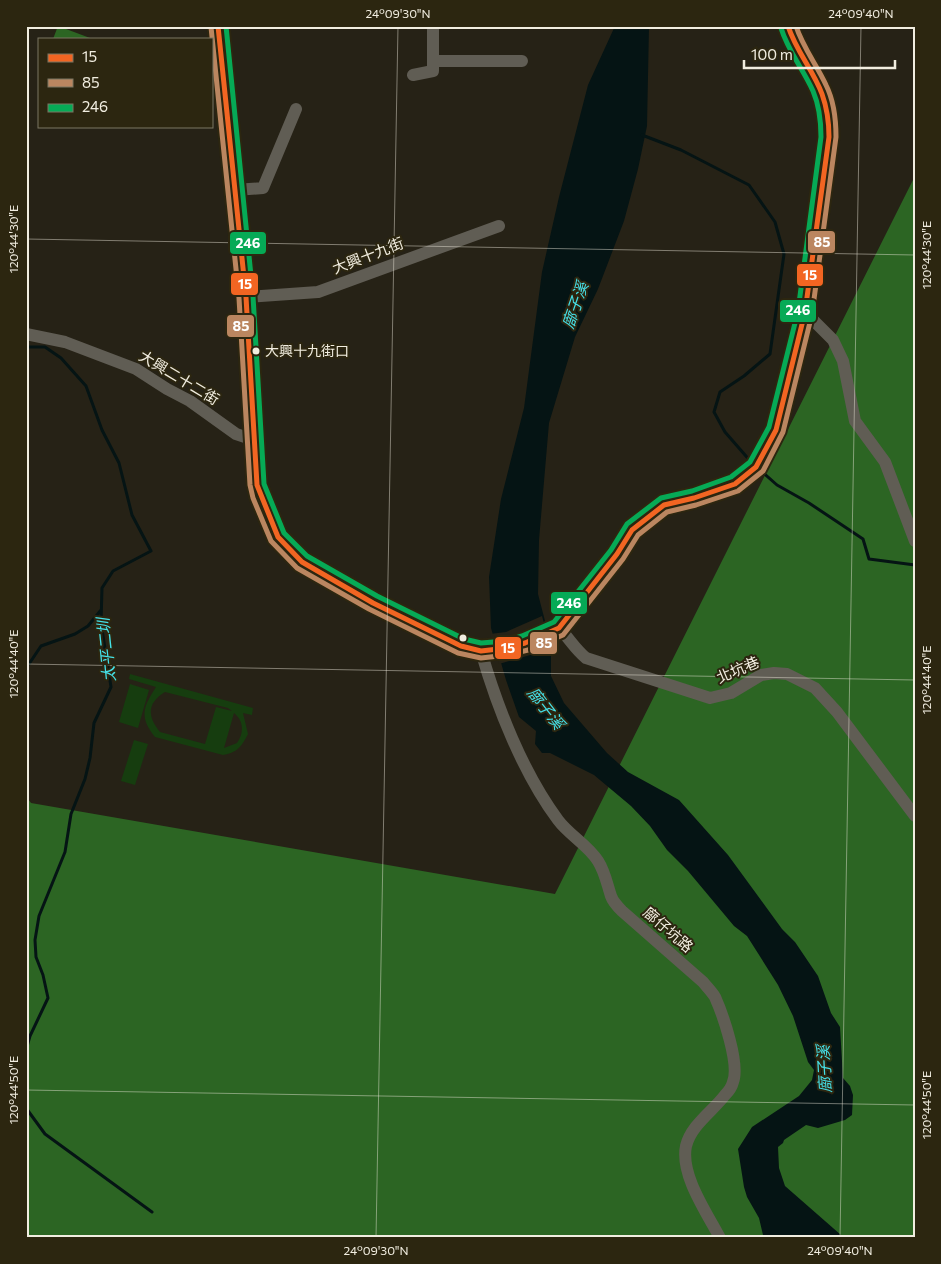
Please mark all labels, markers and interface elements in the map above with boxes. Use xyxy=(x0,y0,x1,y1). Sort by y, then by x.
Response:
text: 24°09'30"N xyxy=(366,6,431,20)
text: 24°09'40"N xyxy=(828,6,894,20)
legend xyxy=(38,38,212,128)
scale bar xyxy=(744,38,895,70)
text: 100 m xyxy=(751,45,793,63)
text: 15 xyxy=(82,47,97,65)
text: 85 xyxy=(82,73,100,91)
text: 246 xyxy=(82,97,108,115)
text: 120°44'30"E xyxy=(6,205,20,273)
text: 120°44'30"E xyxy=(919,221,933,289)
line badge: 85 xyxy=(807,230,836,254)
line badge: 246 xyxy=(229,231,267,255)
street label: 大興十九街 xyxy=(329,233,406,277)
text: 85 xyxy=(814,233,830,250)
text: 246 xyxy=(236,234,261,251)
line badge: 15 xyxy=(796,263,824,287)
text: 15 xyxy=(803,266,817,283)
line badge: 15 xyxy=(230,272,259,296)
text: 15 xyxy=(238,275,252,292)
water label: 廍子溪 xyxy=(558,277,592,331)
line badge: 246 xyxy=(779,299,817,323)
text: 246 xyxy=(786,301,811,318)
line badge: 85 xyxy=(226,314,255,338)
text: 85 xyxy=(233,317,249,334)
place label: 大興十九街口 xyxy=(265,342,349,359)
street label: 大興二十二街 xyxy=(136,346,223,408)
marker: 大興十九街口 xyxy=(251,346,261,356)
line badge: 246 xyxy=(550,591,588,615)
text: 246 xyxy=(557,594,582,611)
water label: 太平二圳 xyxy=(93,615,118,683)
text: 120°44'40"E xyxy=(6,630,20,698)
line badge: 85 xyxy=(529,631,558,655)
unlabelled marker xyxy=(458,633,468,643)
text: 85 xyxy=(536,634,552,651)
line badge: 15 xyxy=(494,636,522,660)
text: 15 xyxy=(501,639,515,656)
text: 120°44'40"E xyxy=(919,646,933,714)
street label: 北坑巷 xyxy=(713,652,762,686)
water label: 廍子溪 xyxy=(524,683,570,734)
street label: 廍仔坑路 xyxy=(640,903,697,956)
water label: 廍子溪 xyxy=(813,1043,834,1093)
text: 120°44'50"E xyxy=(6,1056,20,1124)
text: 120°44'50"E xyxy=(919,1071,933,1139)
text: 24°09'30"N xyxy=(344,1243,409,1257)
text: 24°09'40"N xyxy=(807,1243,873,1257)

